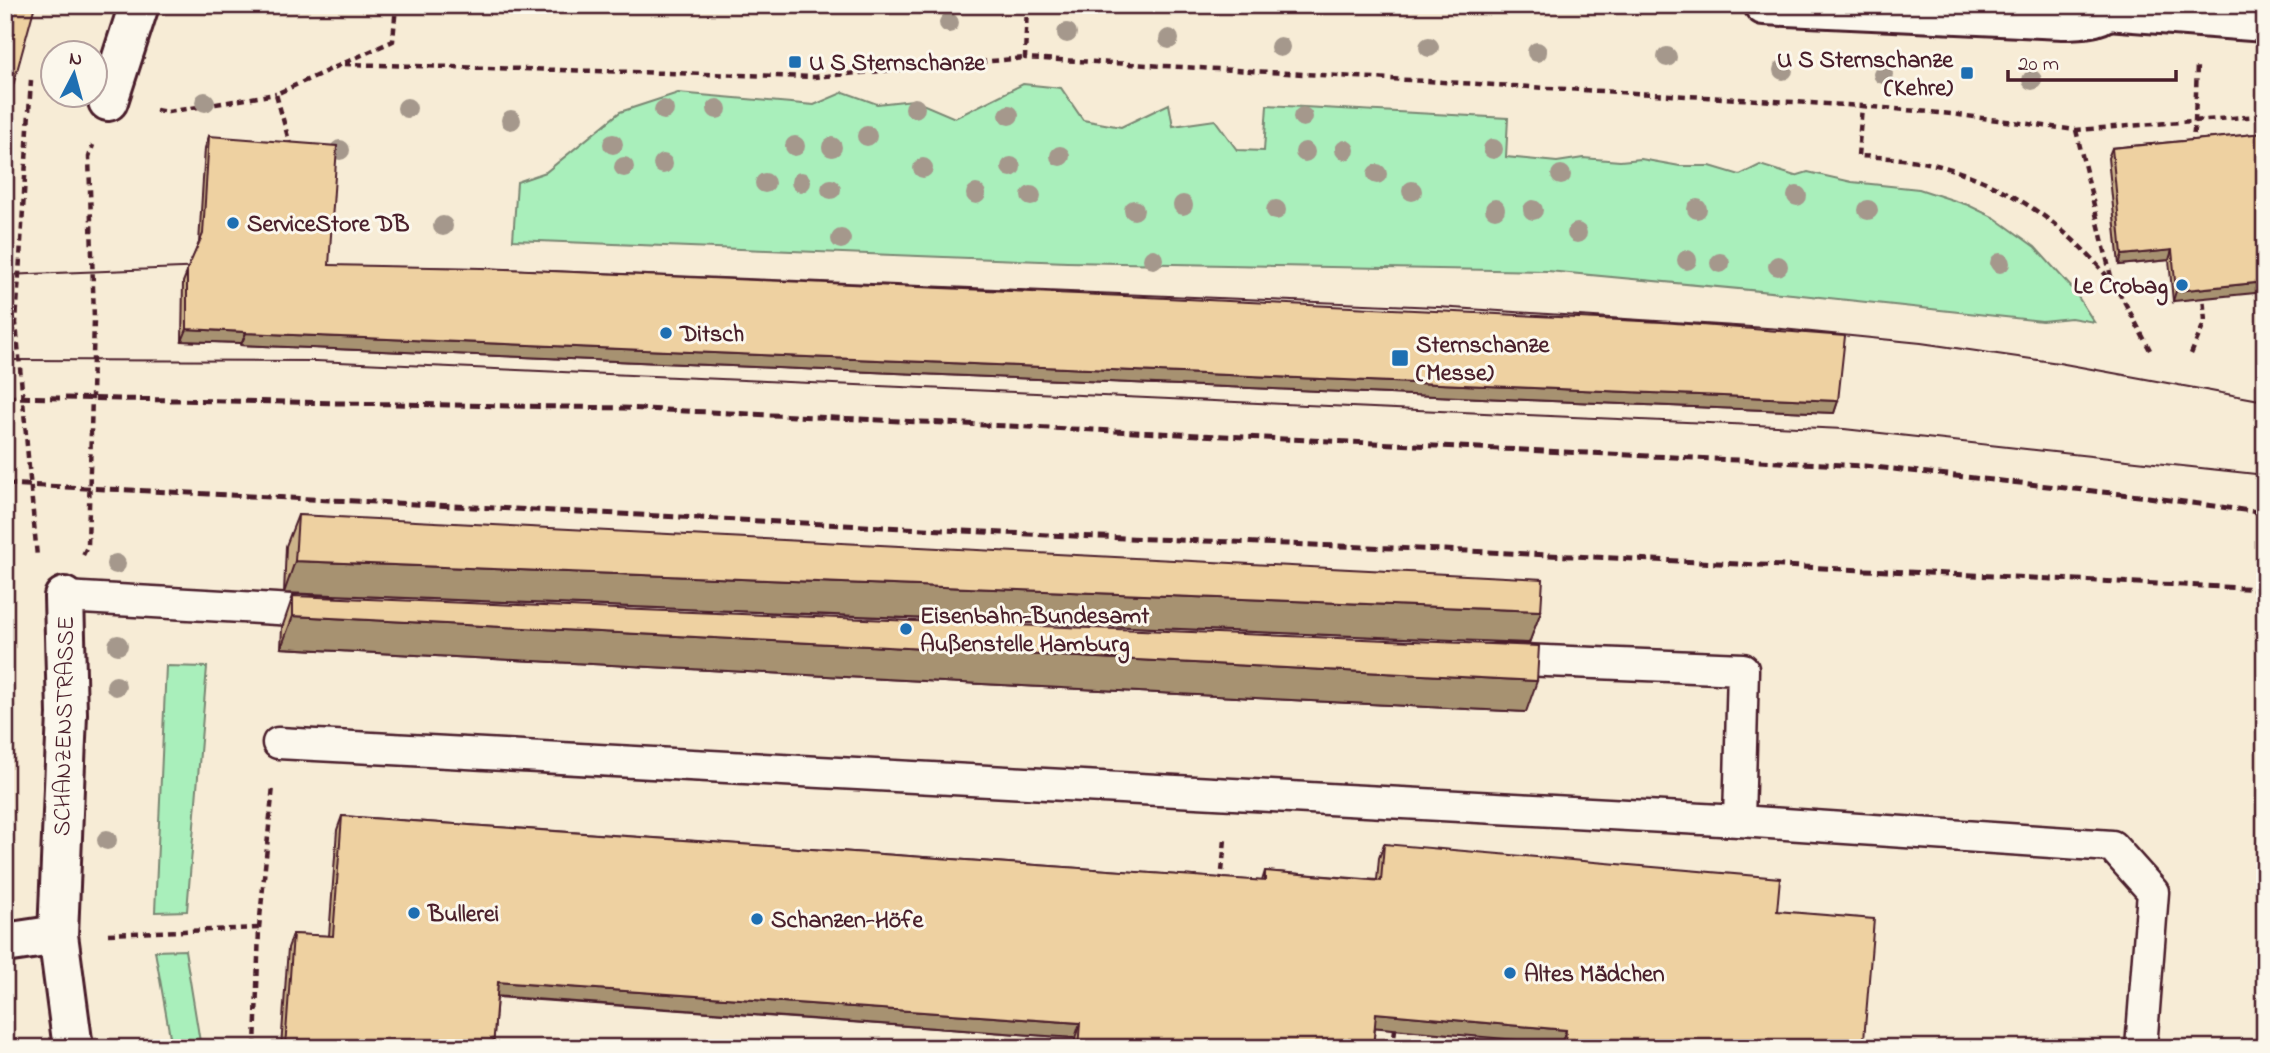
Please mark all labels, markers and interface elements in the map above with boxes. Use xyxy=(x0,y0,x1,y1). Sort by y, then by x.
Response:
north arrow xyxy=(38,38,108,108)
scale bar xyxy=(2008,38,2176,82)
place label: U S Sternschanze (Kehre) xyxy=(1777,44,1954,107)
text: N xyxy=(68,45,83,74)
place label: U S Sternschanze xyxy=(809,47,986,82)
text: 20 m xyxy=(2018,50,2059,80)
marker: U S Sternschanze xyxy=(787,54,803,70)
marker: U S Sternschanze (Kehre) xyxy=(1959,65,1975,81)
place label: ServiceStore DB xyxy=(247,208,410,243)
marker: ServiceStore DB xyxy=(225,215,241,231)
place label: Le Crobag xyxy=(2074,270,2168,306)
marker: Le Crobag xyxy=(2174,277,2190,293)
place label: Ditsch xyxy=(679,318,744,353)
marker: Ditsch xyxy=(658,325,674,341)
place label: Sternschanze (Messe) xyxy=(1416,329,1551,392)
marker: Sternschanze (Messe) xyxy=(1390,348,1410,368)
place label: Eisenbahn-Bundesamt Außenstelle Hamburg xyxy=(920,600,1150,664)
street label: SCHANZENSTRASSE xyxy=(46,616,85,837)
marker: Eisenbahn-Bundesamt Außenstelle Hamburg xyxy=(898,621,914,637)
place label: Bullerei xyxy=(427,898,499,933)
place label: Schanzen-Höfe xyxy=(771,904,924,939)
marker: Bullerei xyxy=(406,905,422,921)
marker: Schanzen-Höfe xyxy=(749,911,765,927)
place label: Altes Mädchen xyxy=(1524,958,1665,993)
marker: Altes Mädchen xyxy=(1502,965,1518,981)

